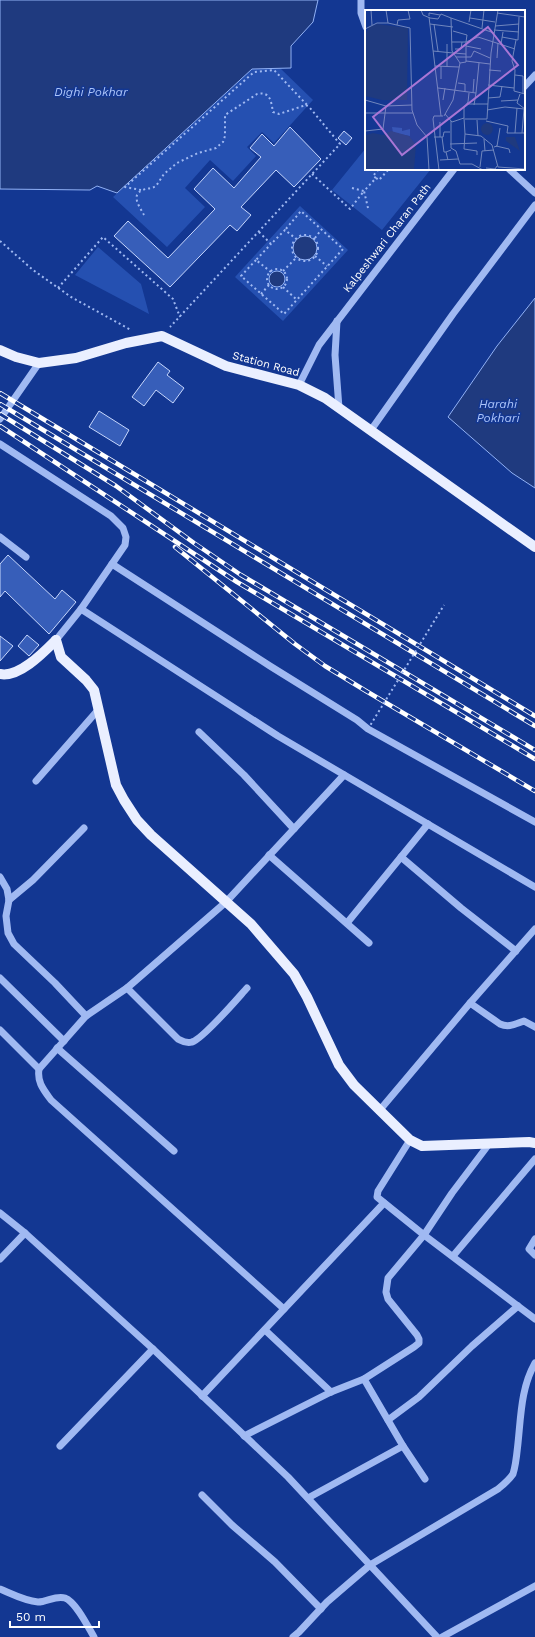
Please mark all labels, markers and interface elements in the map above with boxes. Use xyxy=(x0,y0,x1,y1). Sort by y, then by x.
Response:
inset map xyxy=(365,10,525,170)
water label: Dighi Pokhar xyxy=(54,85,129,99)
street label: Kalpeshwari Charan Path xyxy=(340,181,434,295)
street label: Station Road xyxy=(231,349,301,379)
water label: Harahi Pokhari xyxy=(476,397,520,425)
scale bar xyxy=(10,1603,99,1629)
text: 50 m xyxy=(16,1610,46,1624)

